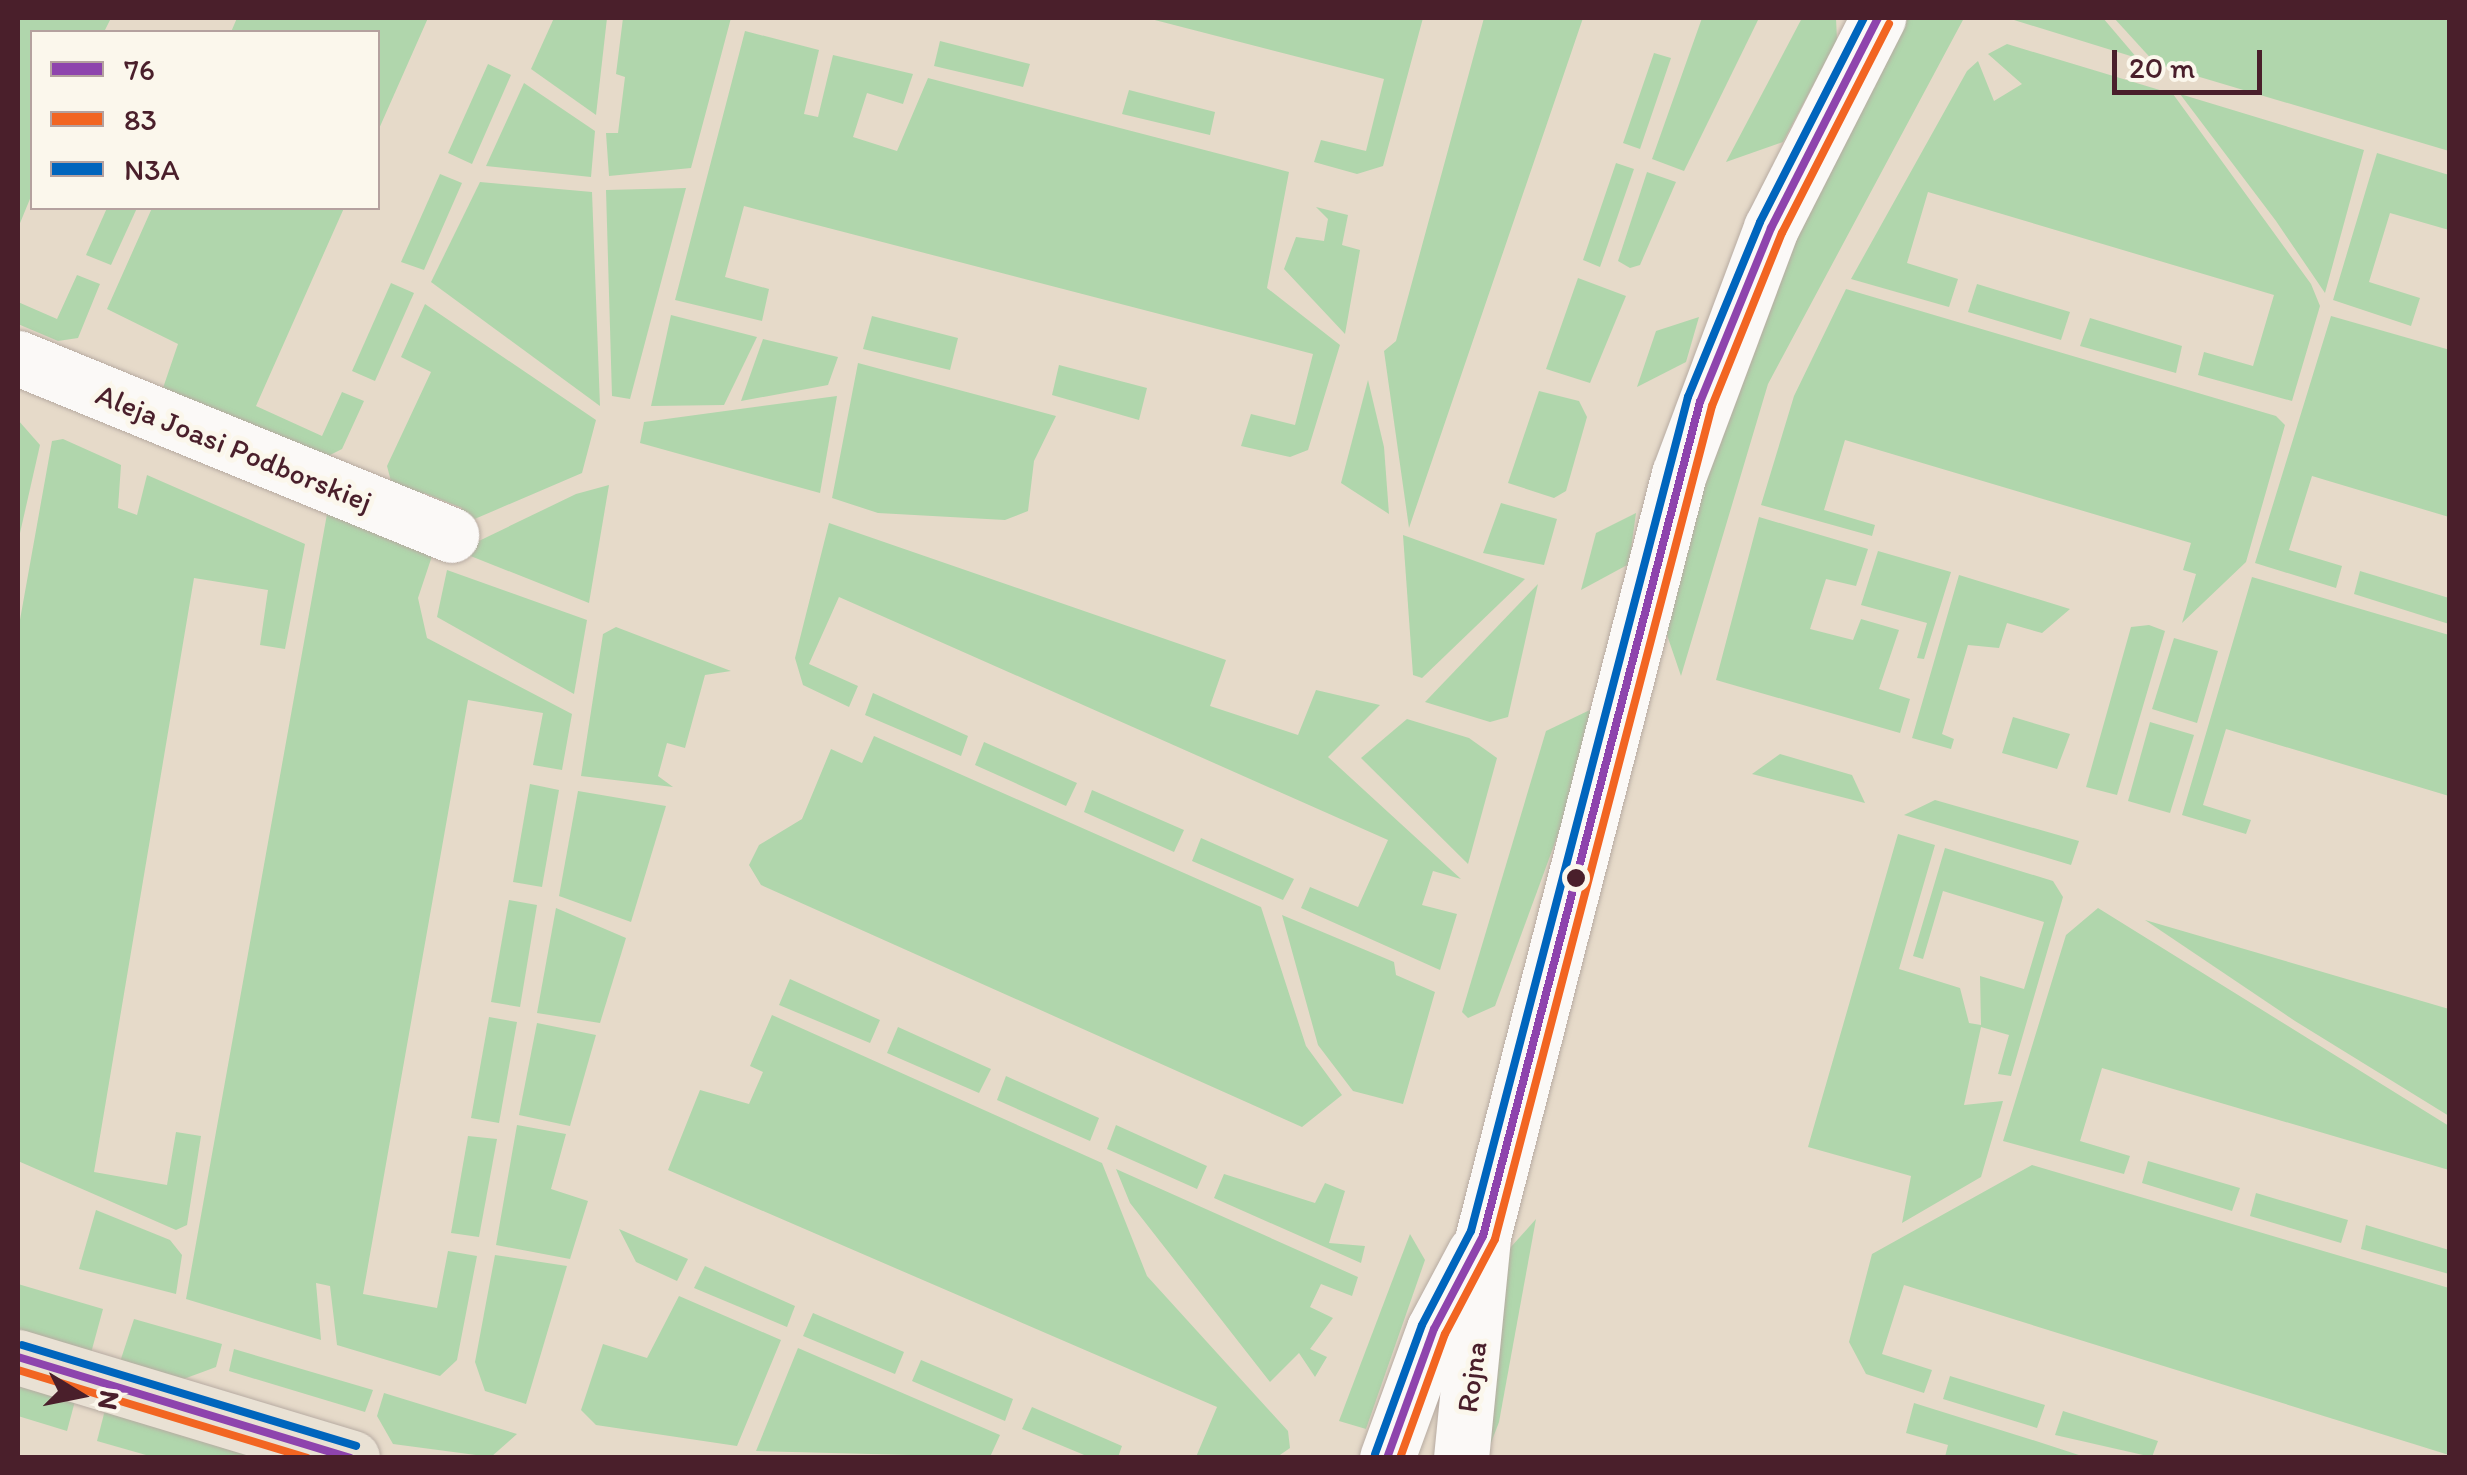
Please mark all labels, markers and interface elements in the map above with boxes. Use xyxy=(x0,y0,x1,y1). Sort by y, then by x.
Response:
legend xyxy=(30,30,380,210)
scale bar xyxy=(2117,30,2267,92)
text: 20 m xyxy=(2129,49,2195,86)
text: 76 xyxy=(124,51,155,88)
text: 83 xyxy=(124,101,157,138)
text: N3A xyxy=(124,151,180,188)
street label: Aleja Joasi Podborskiej xyxy=(92,377,376,519)
unlabelled marker xyxy=(1566,868,1586,888)
street label: Rojna xyxy=(1449,1339,1495,1415)
north arrow xyxy=(30,1345,130,1445)
text: N xyxy=(91,1388,128,1412)

